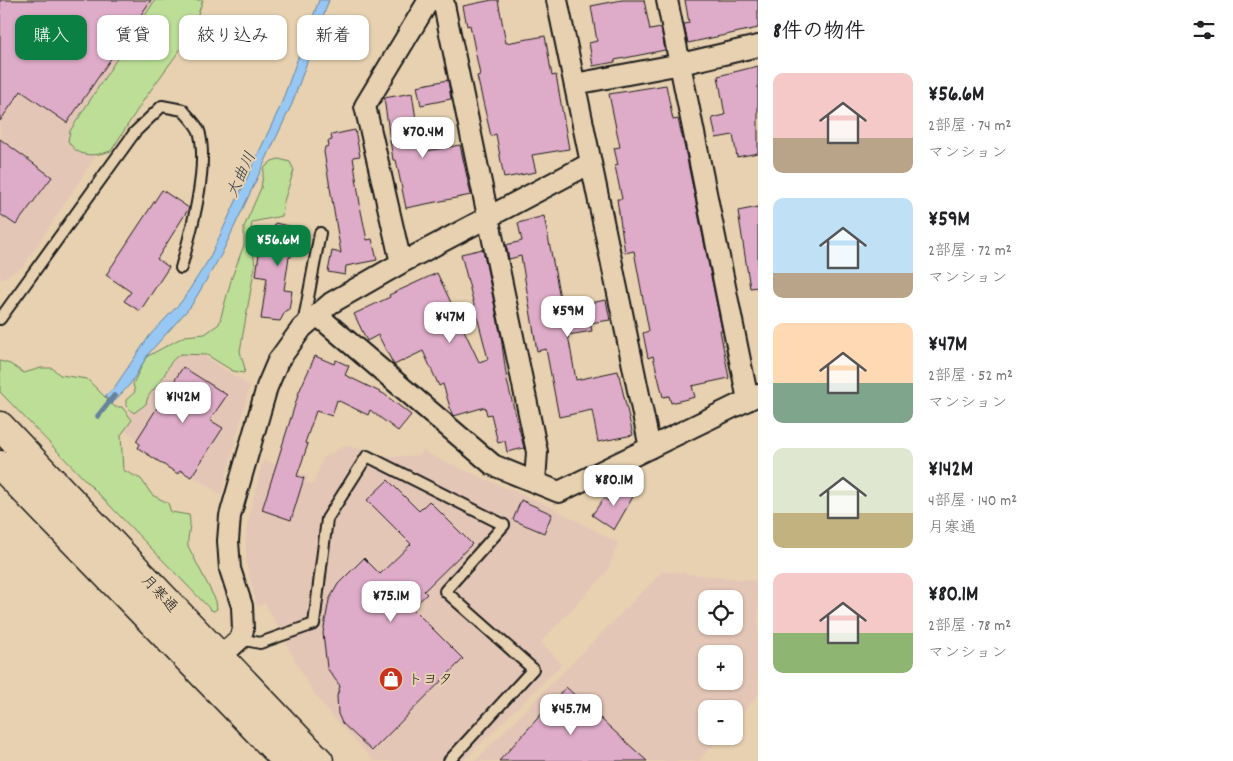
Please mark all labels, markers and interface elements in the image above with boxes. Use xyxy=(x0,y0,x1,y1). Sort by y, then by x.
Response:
chip: 購入 xyxy=(15,15,87,60)
chip: 賃貸 xyxy=(97,15,169,60)
chip: 絞り込み xyxy=(179,15,287,60)
chip: 新着 xyxy=(297,15,369,60)
icon: filters xyxy=(1190,16,1218,44)
text: 8件の物件 xyxy=(773,18,865,48)
text: ¥56.6M xyxy=(928,81,984,111)
icon: home xyxy=(813,93,873,153)
text: 2部屋 · 74 m² xyxy=(928,115,1011,138)
pin: ¥70.4M xyxy=(382,116,464,159)
text: ¥70.4M xyxy=(402,121,444,144)
text: マンション xyxy=(928,142,1007,165)
water label: 大曲川 xyxy=(222,148,263,202)
text: ¥59M xyxy=(928,206,970,236)
icon: home xyxy=(813,218,873,278)
pin: ¥56.6M xyxy=(237,224,319,267)
text: ¥56.6M xyxy=(257,229,299,252)
text: 2部屋 · 72 m² xyxy=(928,240,1012,263)
text: マンション xyxy=(928,267,1007,290)
pin: ¥59M xyxy=(538,296,598,338)
text: ¥59M xyxy=(552,300,584,323)
pin: ¥47M xyxy=(420,302,480,344)
text: ¥47M xyxy=(435,306,465,329)
text: ¥47M xyxy=(928,331,967,361)
icon: home xyxy=(813,343,873,403)
text: 2部屋 · 52 m² xyxy=(928,365,1013,388)
pin: ¥142M xyxy=(148,382,218,424)
text: ¥142M xyxy=(166,386,200,409)
text: マンション xyxy=(928,392,1007,415)
text: ¥142M xyxy=(928,456,973,486)
pin: ¥80.1M xyxy=(573,464,655,507)
icon: home xyxy=(813,468,873,528)
text: ¥80.1M xyxy=(595,469,633,492)
text: 4部屋 · 140 m² xyxy=(928,490,1017,513)
text: 月寒通 xyxy=(928,517,976,540)
street label: 月寒通 xyxy=(135,570,182,618)
pin: ¥75.1M xyxy=(350,580,432,623)
text: ¥80.1M xyxy=(928,581,978,611)
text: ¥75.1M xyxy=(373,585,409,608)
map controls xyxy=(698,590,743,745)
button: locate xyxy=(698,590,743,635)
icon: home xyxy=(813,593,873,653)
text: 2部屋 · 78 m² xyxy=(928,615,1011,638)
text: マンション xyxy=(928,642,1007,665)
button: + xyxy=(698,645,743,690)
shop icon: トヨタ xyxy=(378,666,404,692)
place label: トヨタ xyxy=(408,670,453,692)
pin: ¥45.7M xyxy=(530,694,612,736)
text: ¥45.7M xyxy=(551,698,591,721)
button: − xyxy=(698,700,743,745)

